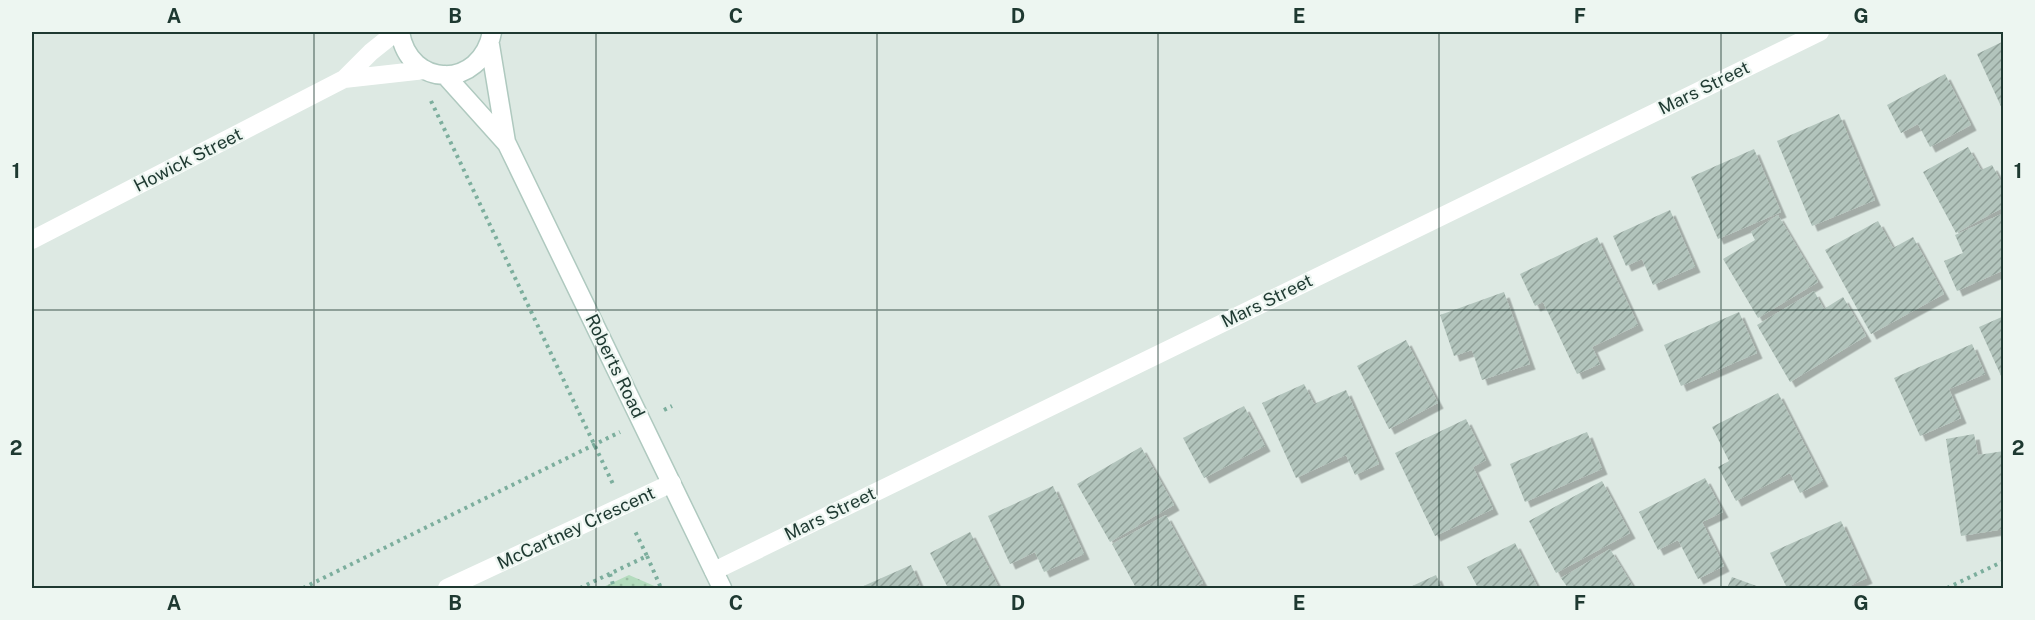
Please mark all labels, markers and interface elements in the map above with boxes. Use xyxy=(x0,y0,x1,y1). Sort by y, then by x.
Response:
text: A xyxy=(167,4,181,28)
text: B xyxy=(448,4,462,28)
text: C xyxy=(729,4,743,28)
text: D xyxy=(1011,4,1025,28)
text: E xyxy=(1293,4,1305,28)
text: F xyxy=(1574,4,1586,28)
text: G xyxy=(1853,4,1869,28)
street label: Mars Street xyxy=(1655,56,1753,119)
street label: Howick Street xyxy=(130,123,246,196)
text: 1 xyxy=(12,159,20,183)
text: 1 xyxy=(2014,159,2022,183)
street label: Mars Street xyxy=(1218,269,1316,332)
street label: Roberts Road xyxy=(581,310,650,421)
text: 2 xyxy=(10,436,22,460)
text: 2 xyxy=(2012,436,2024,460)
street label: McCartney Crescent xyxy=(494,482,658,573)
street label: Mars Street xyxy=(781,482,879,545)
text: A xyxy=(167,591,181,615)
text: B xyxy=(448,591,462,615)
text: C xyxy=(729,591,743,615)
text: D xyxy=(1011,591,1025,615)
text: E xyxy=(1293,591,1305,615)
text: F xyxy=(1574,591,1586,615)
text: G xyxy=(1853,591,1869,615)

